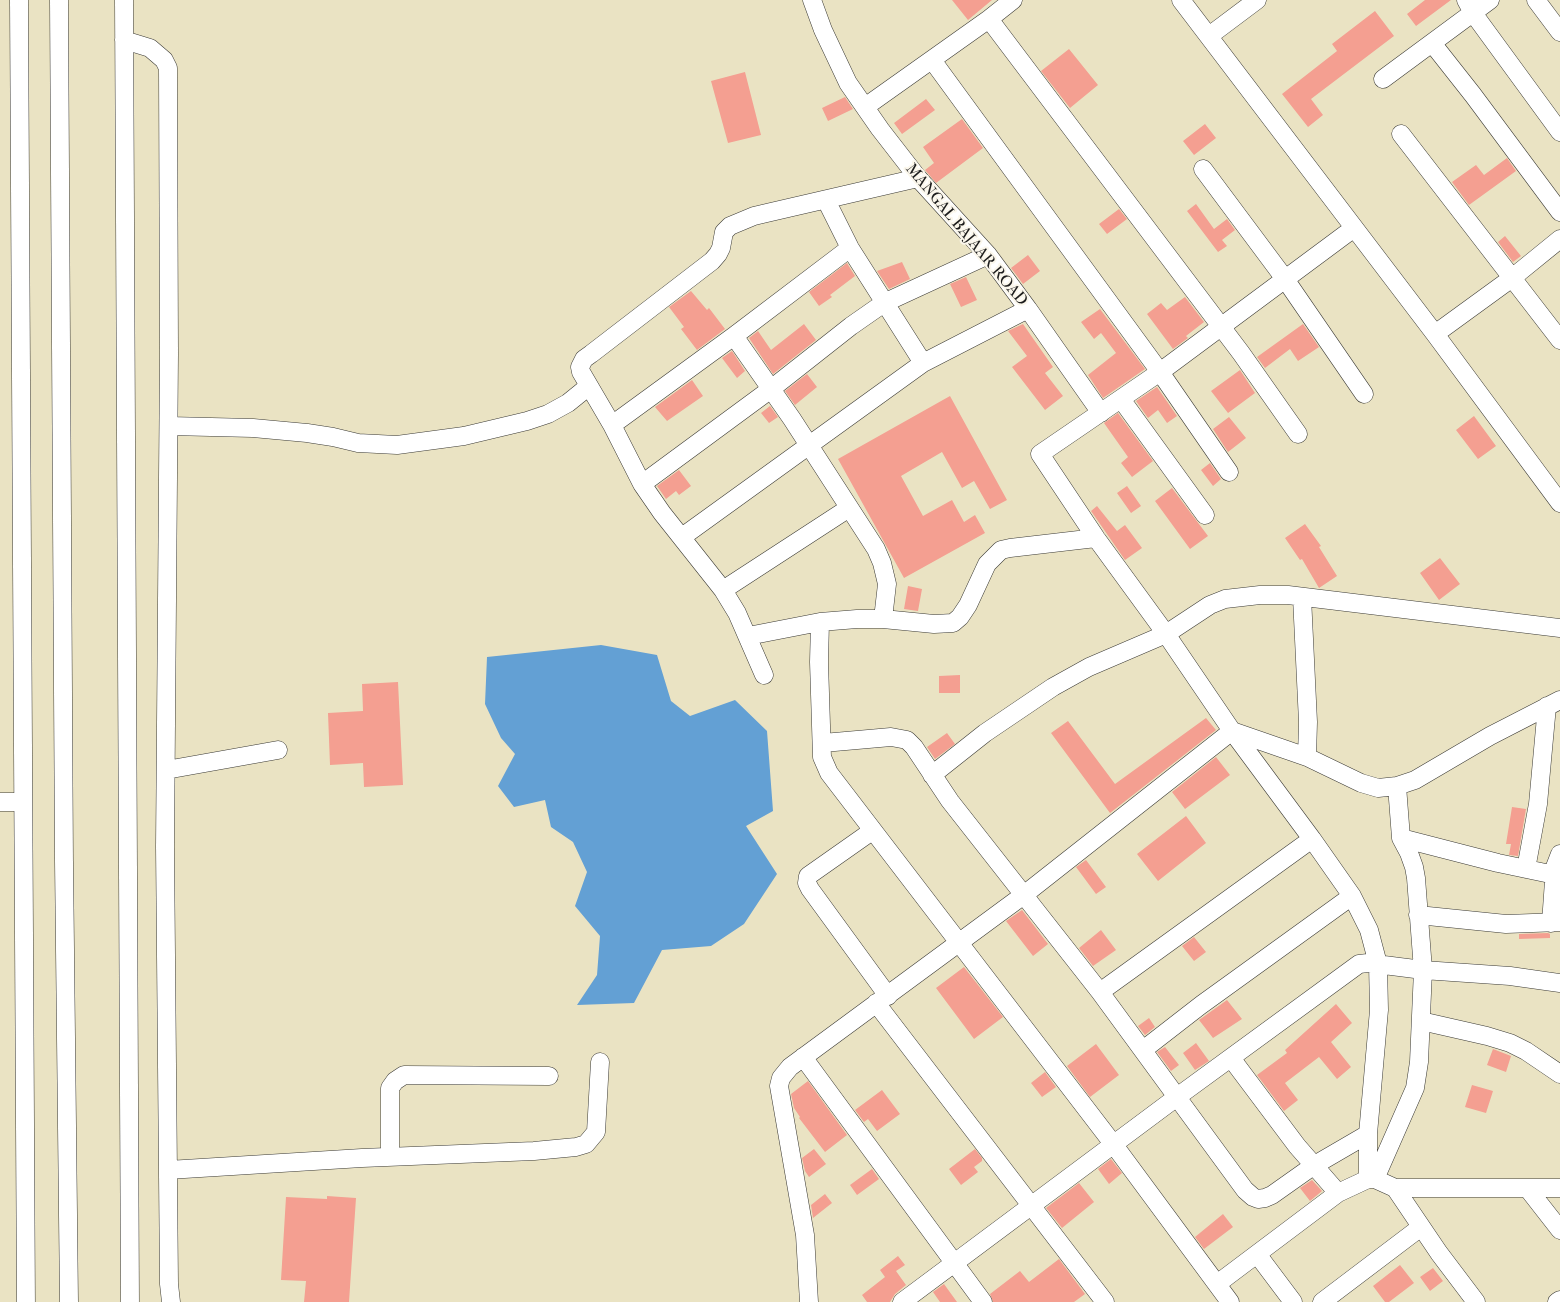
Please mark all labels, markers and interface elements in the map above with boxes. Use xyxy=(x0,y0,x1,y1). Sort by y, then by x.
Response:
street label: MANGAL BAJAAR ROAD xyxy=(901,160,1031,310)

